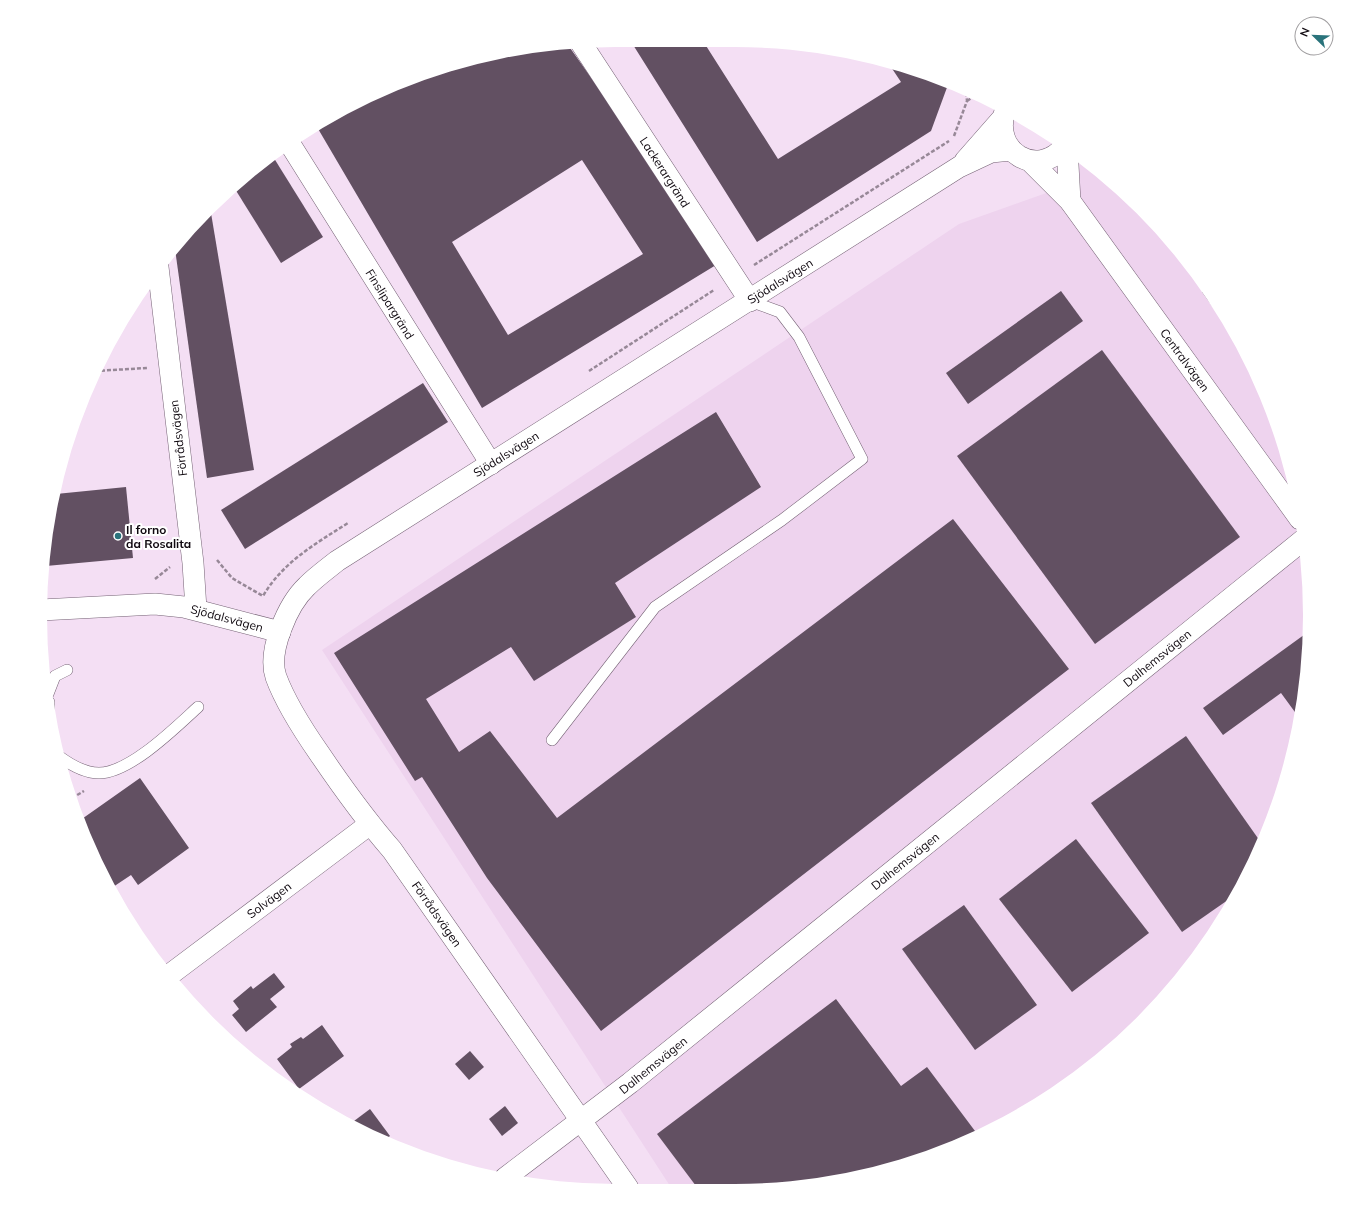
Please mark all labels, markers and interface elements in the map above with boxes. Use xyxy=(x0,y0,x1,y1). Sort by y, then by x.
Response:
north arrow xyxy=(1294,16,1334,56)
text: N xyxy=(1297,26,1313,39)
street label: Lackerargränd xyxy=(637,134,693,210)
street label: Sjödalsvägen xyxy=(744,255,816,307)
street label: Finslipargränd xyxy=(362,266,418,342)
street label: Centralvägen xyxy=(1157,326,1213,394)
street label: Förrådsvägen xyxy=(166,399,190,477)
street label: Sjödalsvägen xyxy=(470,428,542,480)
place label: Il forno da Rosalita xyxy=(126,522,191,551)
marker: Il forno da Rosalita xyxy=(113,531,123,541)
street label: Sjödalsvägen xyxy=(189,601,265,635)
street label: Dalhemsvägen xyxy=(1120,626,1194,690)
street label: Dalhemsvägen xyxy=(868,829,942,893)
street label: Solvägen xyxy=(244,878,294,922)
street label: Förrådsvägen xyxy=(409,878,465,950)
street label: Dalhemsvägen xyxy=(616,1033,690,1097)

